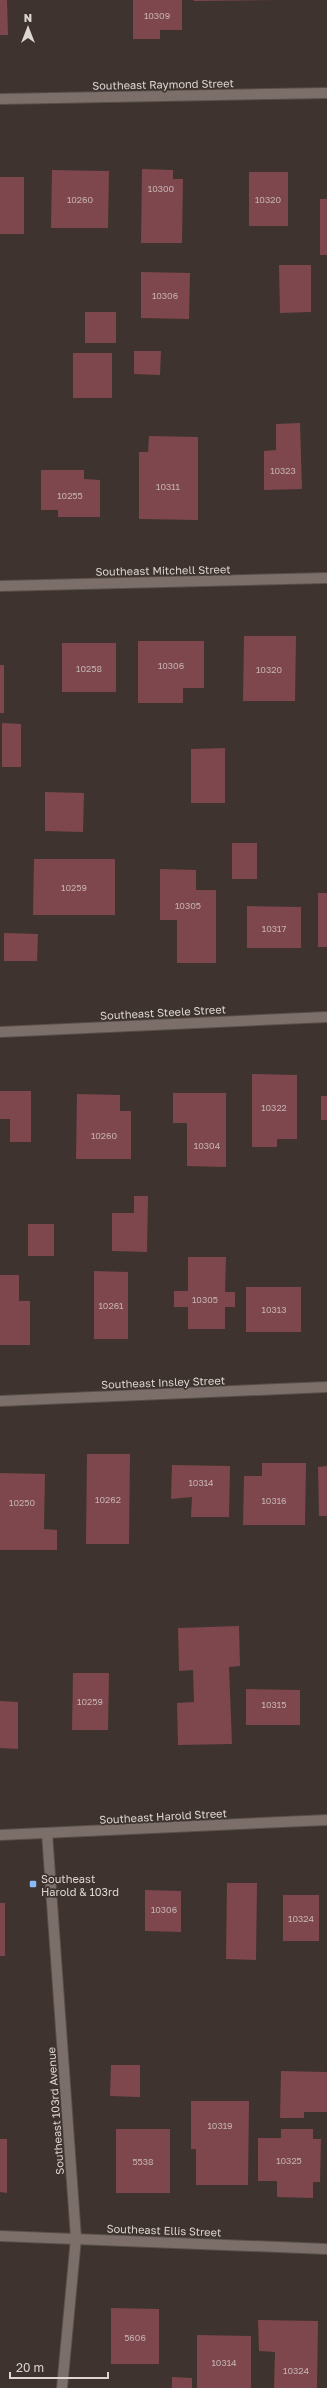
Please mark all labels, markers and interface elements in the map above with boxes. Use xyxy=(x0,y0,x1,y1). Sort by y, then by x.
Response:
north arrow xyxy=(8,8,48,48)
house number: 10309 xyxy=(144,10,170,21)
text: N xyxy=(24,11,32,24)
street label: Southeast Raymond Street xyxy=(92,76,234,92)
house number: 10300 xyxy=(148,183,175,194)
house number: 10260 xyxy=(67,194,94,205)
house number: 10320 xyxy=(255,194,281,205)
house number: 10306 xyxy=(152,290,178,301)
house number: 10323 xyxy=(270,465,296,476)
house number: 10311 xyxy=(156,481,181,492)
house number: 10255 xyxy=(57,490,83,501)
street label: Southeast Mitchell Street xyxy=(95,562,231,578)
house number: 10306 xyxy=(158,660,184,671)
house number: 10258 xyxy=(76,663,102,674)
house number: 10320 xyxy=(256,664,282,675)
house number: 10259 xyxy=(61,882,87,893)
house number: 10305 xyxy=(175,900,201,911)
house number: 10317 xyxy=(262,923,286,934)
street label: Southeast Steele Street xyxy=(100,1002,226,1022)
house number: 10322 xyxy=(261,1102,287,1113)
house number: 10260 xyxy=(91,1130,118,1141)
house number: 10304 xyxy=(194,1140,221,1151)
house number: 10305 xyxy=(192,1294,218,1305)
house number: 10261 xyxy=(99,1300,124,1311)
house number: 10313 xyxy=(262,1304,286,1315)
street label: Southeast Insley Street xyxy=(101,1373,225,1391)
house number: 10314 xyxy=(188,1477,214,1488)
house number: 10262 xyxy=(95,1494,121,1505)
house number: 10316 xyxy=(261,1495,287,1506)
house number: 10250 xyxy=(9,1497,35,1508)
house number: 10259 xyxy=(77,1696,103,1707)
house number: 10315 xyxy=(262,1699,286,1710)
street label: Southeast Harold Street xyxy=(99,1806,227,1826)
place label: Southeast Harold & 103rd xyxy=(41,1872,119,1898)
marker: Southeast Harold & 103rd xyxy=(28,1879,38,1889)
house number: 10306 xyxy=(151,1904,177,1915)
house number: 10324 xyxy=(288,1913,314,1924)
street label: Southeast 103rd Avenue xyxy=(44,2047,66,2175)
house number: 10319 xyxy=(207,2120,233,2131)
house number: 10325 xyxy=(276,2155,302,2166)
house number: 5538 xyxy=(132,2156,154,2167)
street label: Southeast Ellis Street xyxy=(106,2221,222,2239)
house number: 5606 xyxy=(124,2332,146,2343)
scale bar xyxy=(10,2354,108,2380)
house number: 10314 xyxy=(211,2357,237,2368)
text: 20 m xyxy=(16,2360,44,2375)
house number: 10324 xyxy=(283,2365,309,2376)

